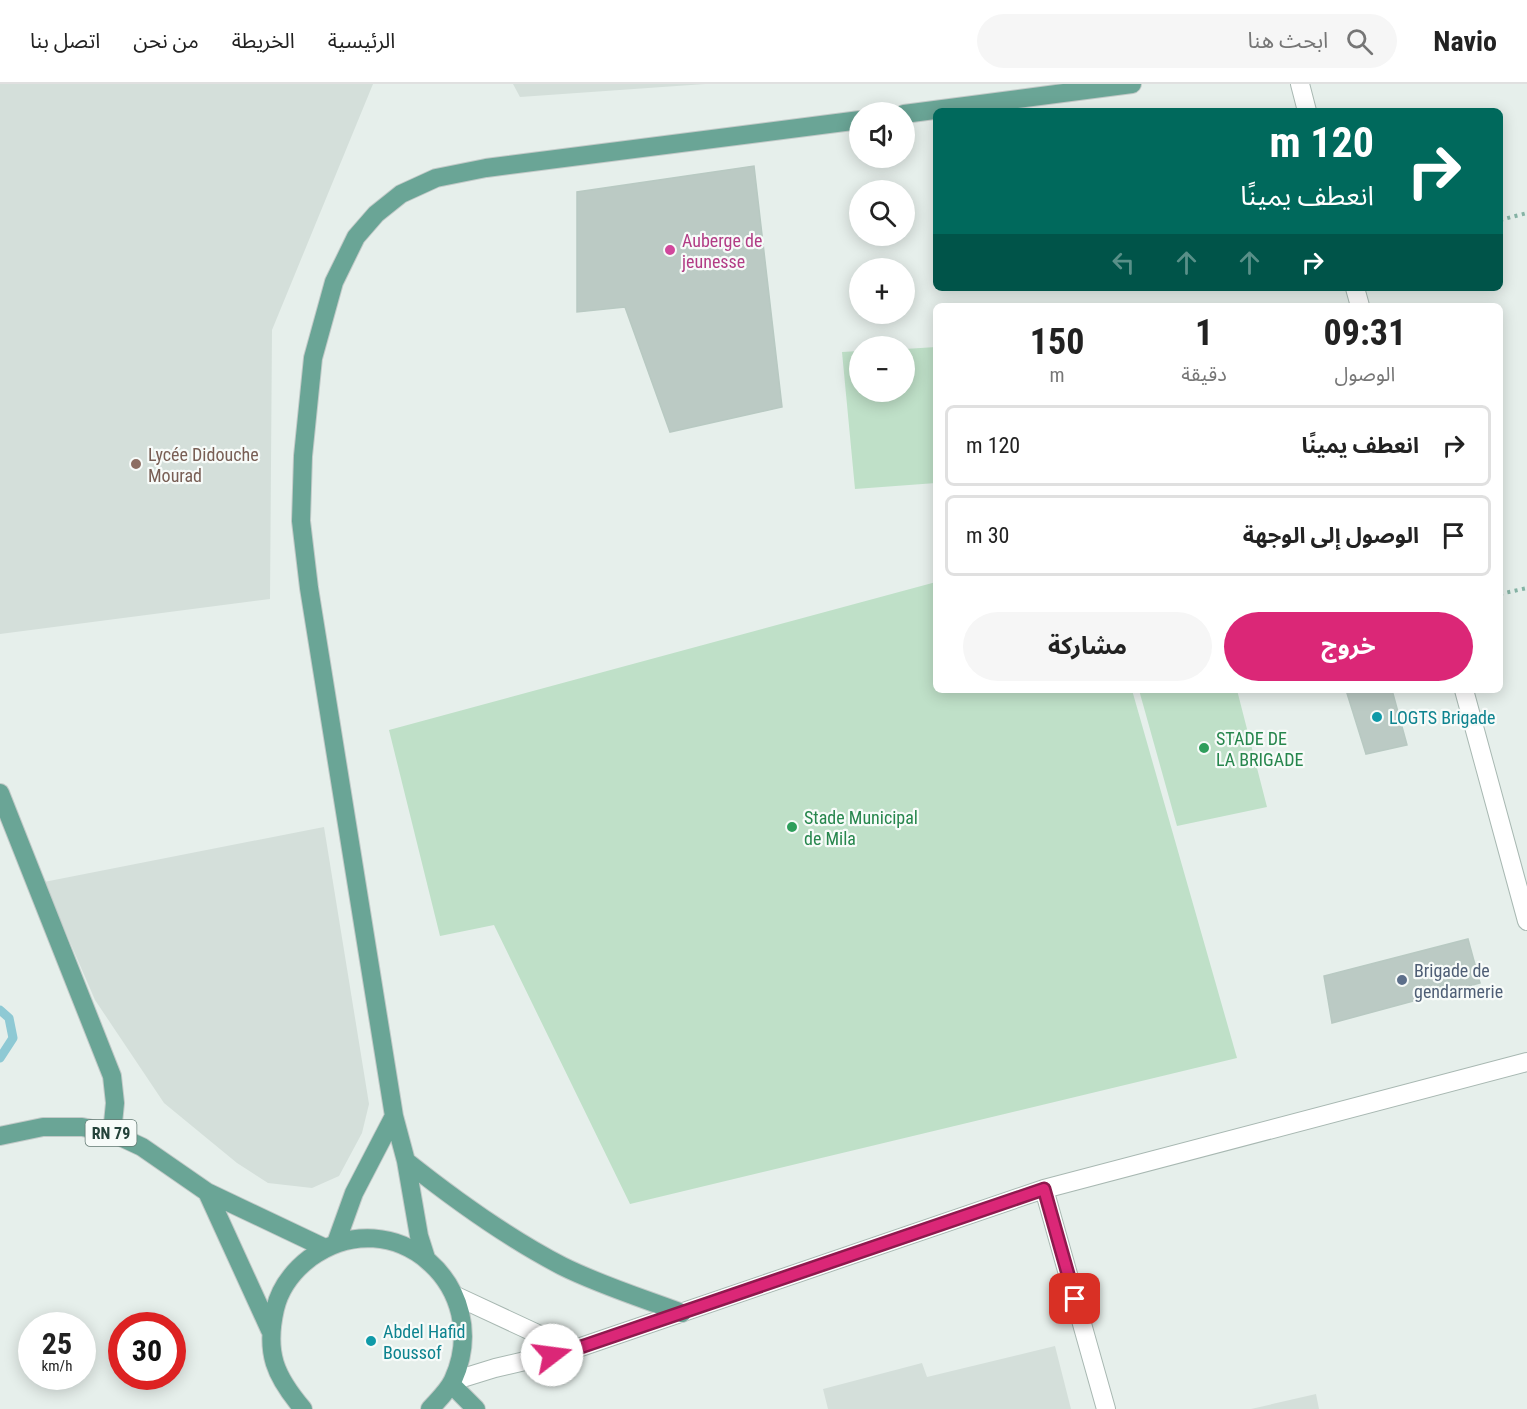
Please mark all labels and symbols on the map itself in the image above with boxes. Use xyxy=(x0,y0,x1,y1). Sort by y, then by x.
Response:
place label: Auberge de jeunesse xyxy=(681,230,762,272)
marker: Auberge de jeunesse xyxy=(663,243,677,257)
place label: Lycée Didouche Mourad xyxy=(148,444,259,486)
marker: Lycée Didouche Mourad xyxy=(129,457,143,471)
place label: LOGTS Brigade xyxy=(1389,707,1495,728)
marker: LOGTS Brigade xyxy=(1370,710,1384,724)
place label: STADE DE LA BRIGADE xyxy=(1216,728,1303,770)
marker: STADE DE LA BRIGADE xyxy=(1197,741,1211,755)
place label: Stade Municipal de Mila xyxy=(804,807,918,849)
marker: Stade Municipal de Mila xyxy=(785,820,799,834)
place label: Brigade de gendarmerie xyxy=(1414,960,1503,1002)
marker: Brigade de gendarmerie xyxy=(1395,973,1409,987)
road number: RN 79 xyxy=(86,1120,136,1146)
pin xyxy=(1049,1273,1100,1324)
speed limit sign: 30 xyxy=(108,1312,186,1390)
place label: Abdel Hafid Boussof xyxy=(383,1321,465,1363)
position arrow xyxy=(520,1323,584,1387)
marker: Abdel Hafid Boussof xyxy=(364,1334,378,1348)

